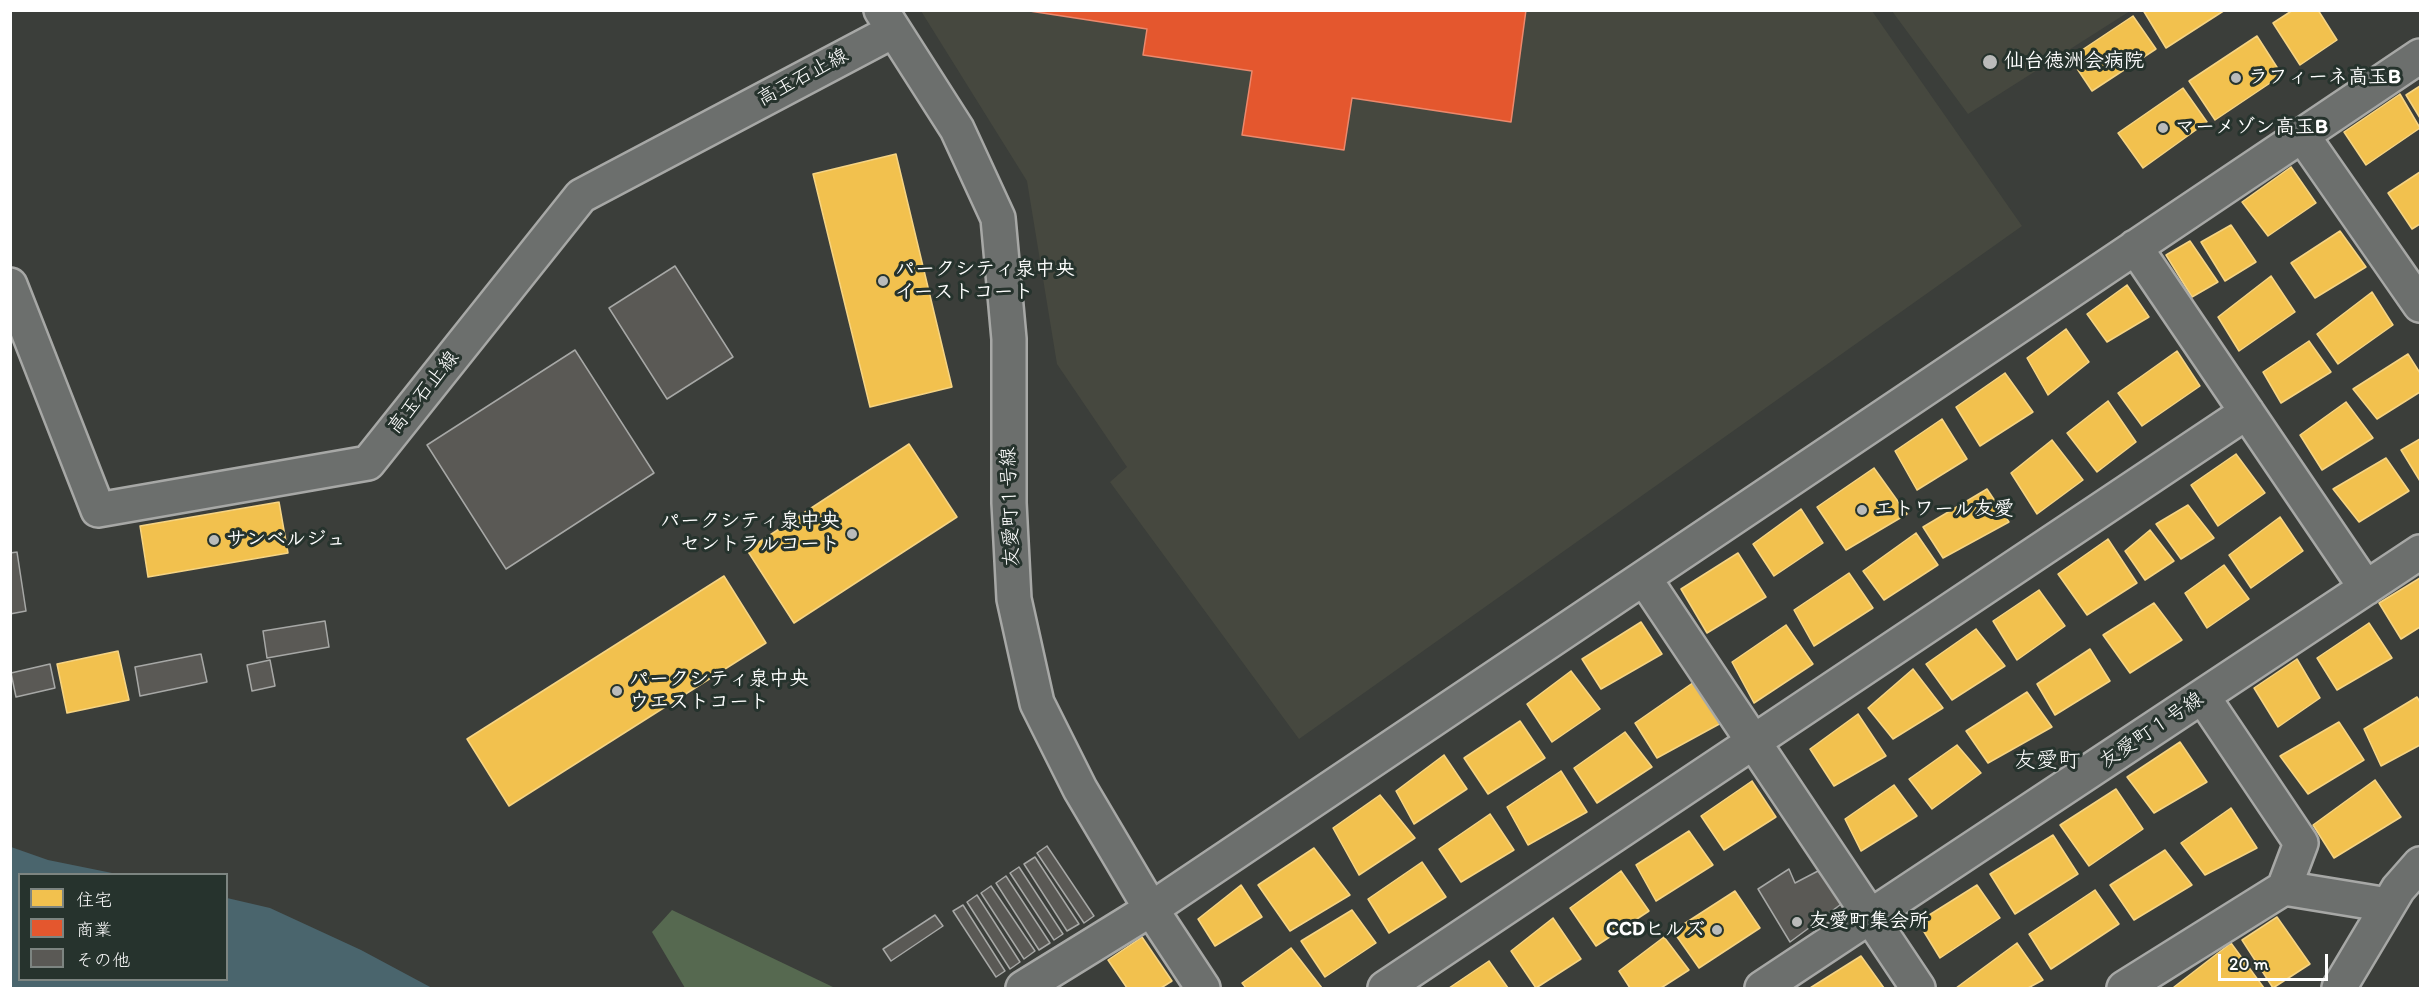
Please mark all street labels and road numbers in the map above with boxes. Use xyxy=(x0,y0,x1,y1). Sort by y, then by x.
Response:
street label: 高玉石止線 xyxy=(753,44,853,112)
street label: 高玉石止線 xyxy=(383,347,465,439)
street label: 友愛町１号線 xyxy=(997,447,1025,567)
street label: 友愛町１号線 xyxy=(2096,688,2208,774)

